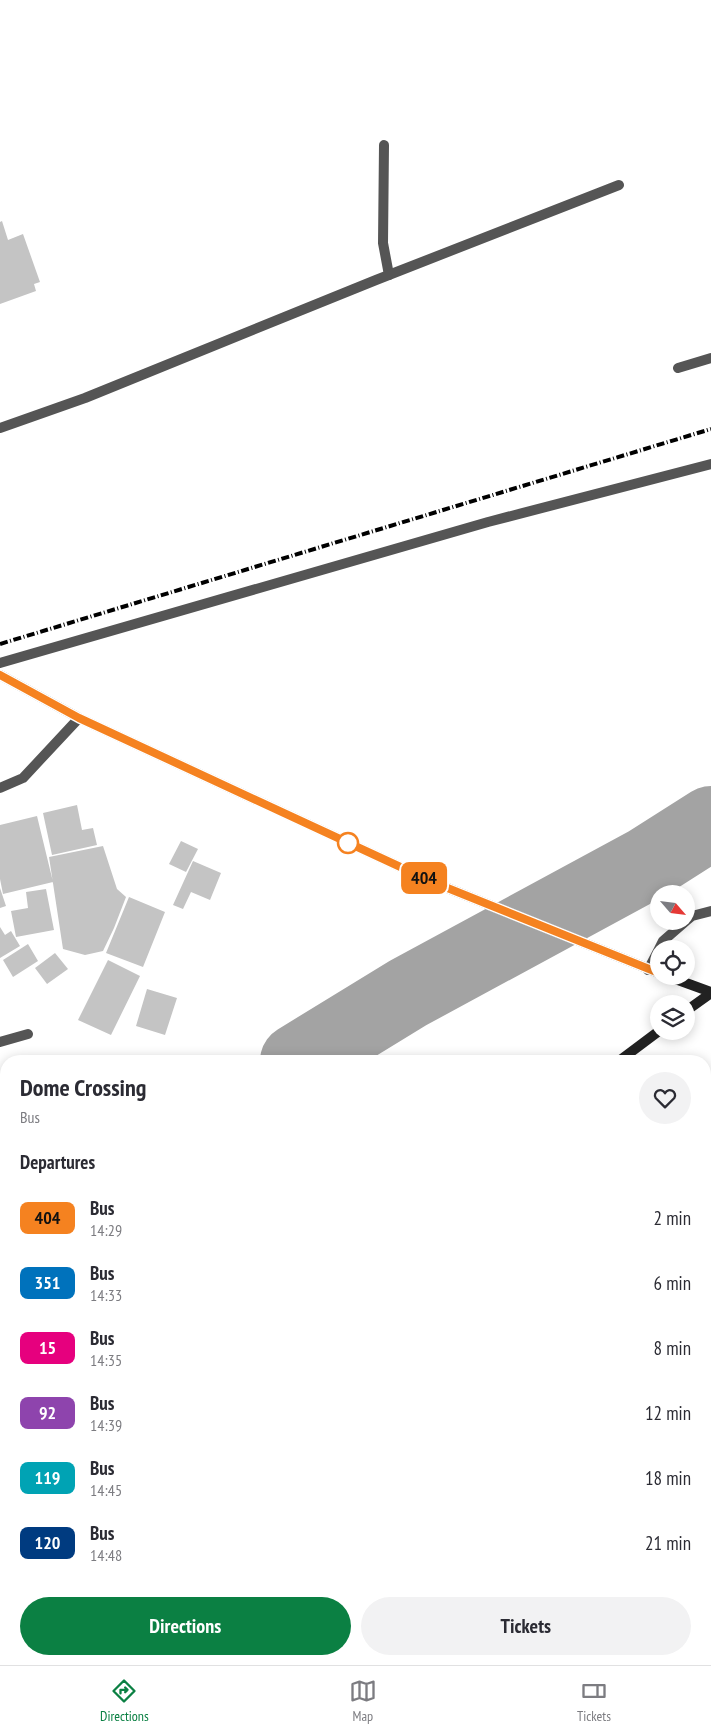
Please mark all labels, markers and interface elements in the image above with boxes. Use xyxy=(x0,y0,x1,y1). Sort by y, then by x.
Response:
unlabelled marker xyxy=(337,832,359,854)
line badge: 404 xyxy=(395,862,453,894)
text: 404 xyxy=(411,866,437,889)
north arrow xyxy=(650,885,695,930)
map controls xyxy=(650,885,695,1040)
button: locate xyxy=(650,940,695,985)
button: layers xyxy=(650,995,695,1040)
text: Dome Crossing xyxy=(20,1072,146,1103)
button: heart xyxy=(639,1072,691,1124)
text: Bus xyxy=(20,1107,40,1127)
text: Departures xyxy=(20,1150,95,1174)
text: Bus xyxy=(90,1196,114,1220)
text: 404 xyxy=(35,1206,60,1229)
text: 2 min xyxy=(654,1206,691,1230)
text: 14:29 xyxy=(90,1220,122,1240)
text: Bus xyxy=(90,1261,114,1285)
text: 351 xyxy=(35,1271,60,1294)
text: 6 min xyxy=(654,1271,691,1295)
text: 14:33 xyxy=(90,1285,122,1305)
text: Bus xyxy=(90,1326,114,1350)
text: 15 xyxy=(39,1336,56,1359)
text: 8 min xyxy=(654,1336,691,1360)
text: 14:35 xyxy=(90,1350,122,1370)
text: Bus xyxy=(90,1391,114,1415)
text: 92 xyxy=(39,1401,56,1424)
text: 12 min xyxy=(645,1401,691,1425)
text: 14:39 xyxy=(90,1415,122,1435)
text: Bus xyxy=(90,1456,114,1480)
text: 119 xyxy=(35,1466,60,1489)
text: 18 min xyxy=(645,1466,691,1490)
text: 14:45 xyxy=(90,1480,122,1500)
text: Bus xyxy=(90,1521,114,1545)
text: 120 xyxy=(35,1531,60,1554)
text: 21 min xyxy=(645,1531,691,1555)
text: 14:48 xyxy=(90,1545,122,1565)
button: Directions xyxy=(20,1597,351,1655)
button: Tickets xyxy=(361,1597,691,1655)
tab: Directions xyxy=(100,1677,149,1725)
tab: Map xyxy=(349,1677,377,1725)
tab: Tickets xyxy=(577,1677,611,1725)

